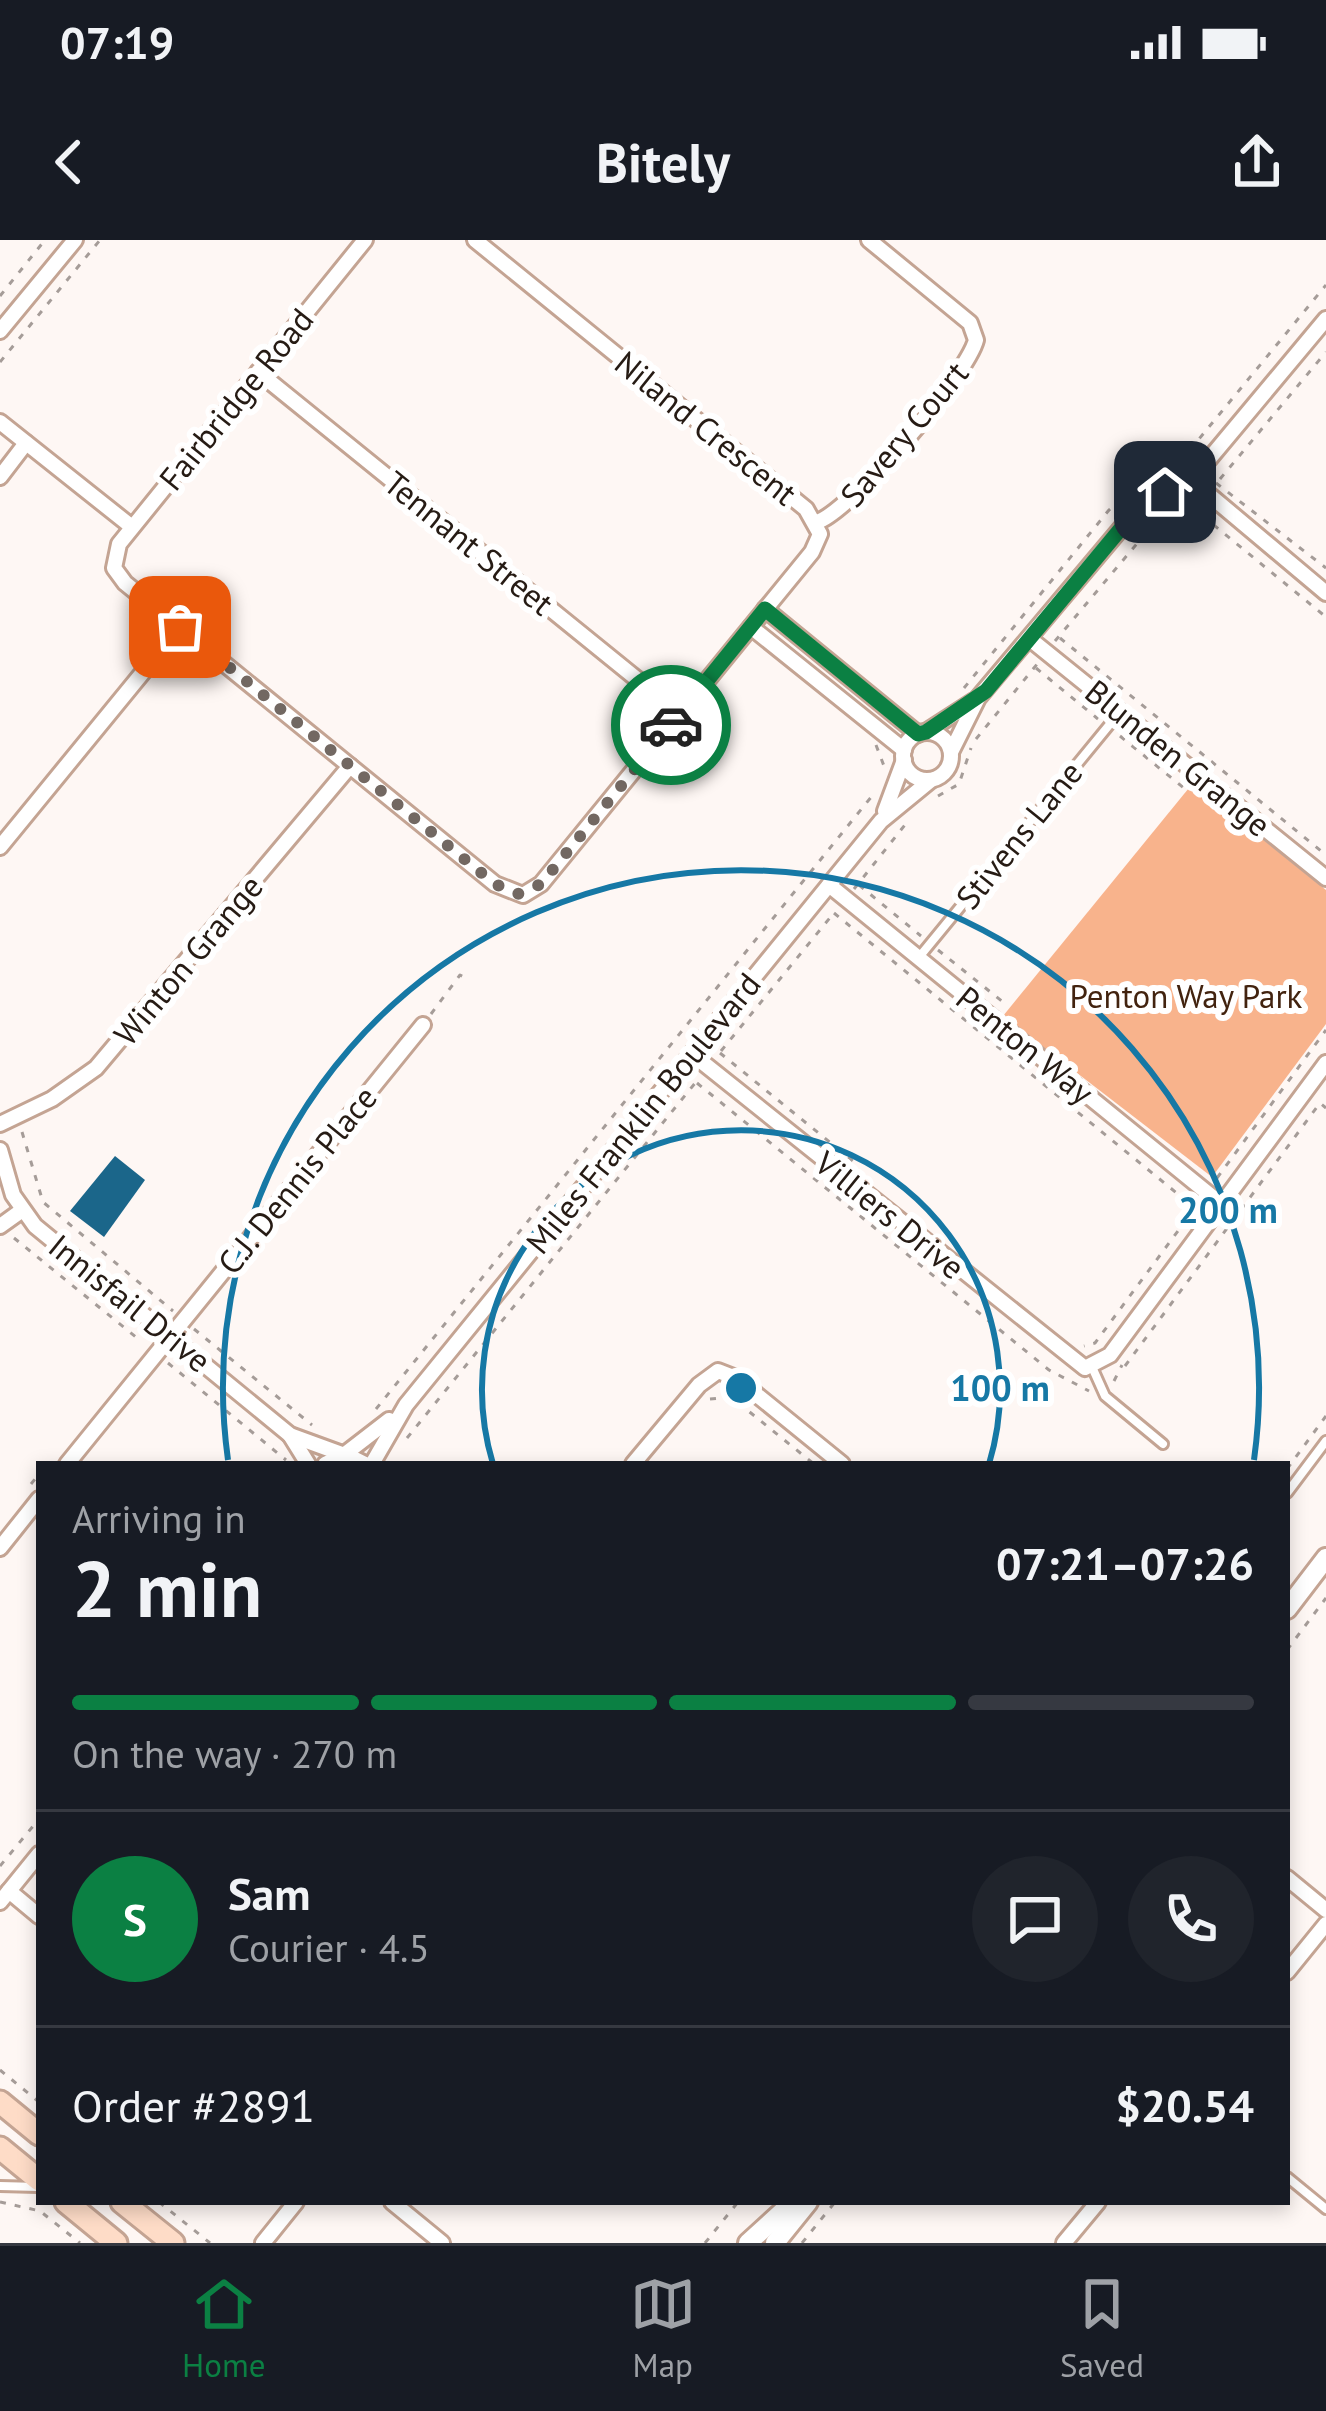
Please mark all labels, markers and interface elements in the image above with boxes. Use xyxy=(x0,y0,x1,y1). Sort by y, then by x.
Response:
text: 07:19 xyxy=(60,13,174,71)
text: Bitely xyxy=(596,127,730,197)
icon: back xyxy=(36,129,102,195)
icon: share xyxy=(1224,129,1290,195)
street label: Fairbridge Road xyxy=(149,299,322,499)
street label: Niland Crescent xyxy=(607,341,806,514)
street label: Savery Court xyxy=(830,352,977,515)
pin xyxy=(1114,441,1216,543)
icon: home xyxy=(1132,459,1198,525)
street label: Tennant Street xyxy=(376,461,563,624)
pin xyxy=(129,576,231,678)
icon: bag xyxy=(147,594,213,660)
courier xyxy=(611,665,731,785)
street label: Blunden Grange xyxy=(1077,670,1280,846)
icon: car xyxy=(638,692,704,758)
street label: Stivens Lane xyxy=(946,752,1091,917)
street label: Winton Grange xyxy=(104,865,272,1054)
street label: Miles Franklin Boulevard xyxy=(516,963,769,1262)
park label: Penton Way Park xyxy=(1070,974,1303,1017)
street label: Penton Way xyxy=(948,976,1103,1113)
street label: C.J. Dennis Place xyxy=(207,1077,386,1283)
street label: Villiers Drive xyxy=(806,1141,974,1288)
text: 200 m xyxy=(1178,1186,1278,1233)
street label: Innisfail Drive xyxy=(40,1224,220,1381)
text: 100 m xyxy=(950,1364,1050,1411)
centre of rings xyxy=(720,1367,762,1409)
text: Arriving in xyxy=(72,1493,246,1544)
text: 07:21–07:26 xyxy=(996,1534,1254,1592)
text: 2 min xyxy=(72,1538,262,1639)
text: On the way · 270 m xyxy=(72,1728,397,1779)
button: chat xyxy=(972,1856,1098,1982)
button: phone xyxy=(1128,1856,1254,1982)
text: Sam xyxy=(228,1864,310,1922)
text: S xyxy=(123,1890,147,1948)
text: Courier · 4.5 xyxy=(228,1922,430,1973)
text: Order #2891 xyxy=(72,2076,315,2134)
text: $20.54 xyxy=(1115,2076,1254,2134)
tab: Home xyxy=(182,2271,266,2386)
tab: Map xyxy=(630,2271,696,2386)
tab: Saved xyxy=(1060,2271,1144,2386)

